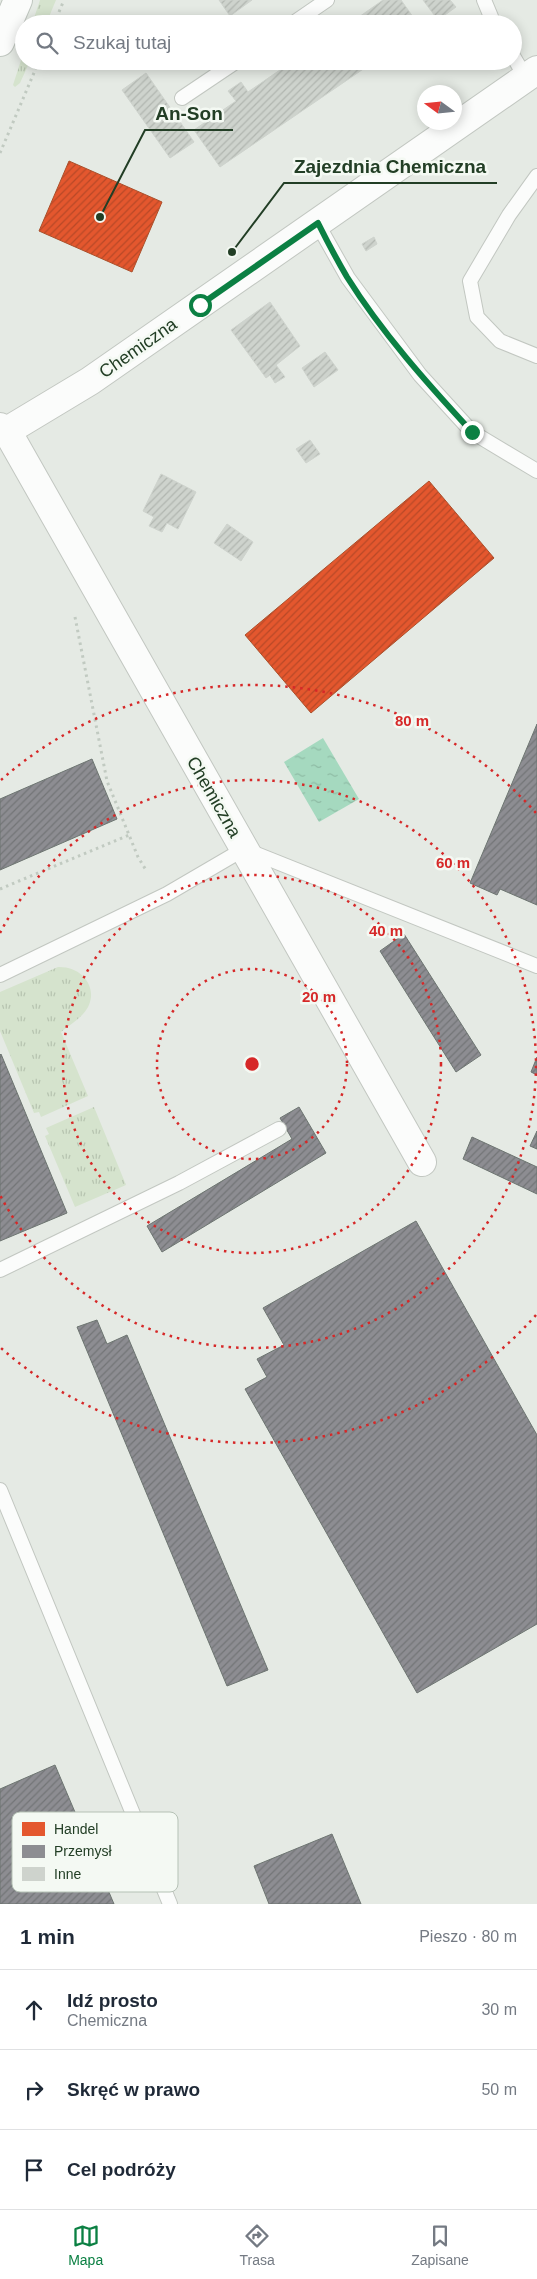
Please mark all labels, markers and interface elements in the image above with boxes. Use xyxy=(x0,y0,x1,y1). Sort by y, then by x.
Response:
search box xyxy=(15,15,522,70)
icon: search xyxy=(33,29,61,57)
text: Szukaj tutaj xyxy=(73,32,171,53)
north arrow xyxy=(417,85,462,130)
callout: An-Son xyxy=(145,96,233,130)
text: An-Son xyxy=(155,103,223,124)
callout: Zajezdnia Chemiczna xyxy=(284,149,497,183)
text: Zajezdnia Chemiczna xyxy=(294,156,487,177)
route start xyxy=(189,294,212,317)
street label: Chemiczna xyxy=(95,313,181,382)
route end xyxy=(461,421,484,444)
text: 80 m xyxy=(395,712,429,729)
street label: Chemiczna xyxy=(183,753,246,842)
text: 60 m xyxy=(436,854,470,871)
text: 40 m xyxy=(369,922,403,939)
text: 20 m xyxy=(302,988,336,1005)
centre of rings xyxy=(243,1055,261,1073)
legend xyxy=(12,1812,178,1892)
text: Handel xyxy=(54,1821,98,1837)
text: Przemysł xyxy=(54,1843,112,1859)
text: Inne xyxy=(54,1866,81,1882)
text: 1 min xyxy=(20,1925,75,1948)
text: Pieszo · 80 m xyxy=(419,1928,517,1945)
text: Idź prosto xyxy=(67,1990,158,2011)
icon: ahead xyxy=(20,1996,48,2024)
text: 30 m xyxy=(481,2001,517,2018)
text: Chemiczna xyxy=(67,2012,147,2029)
icon: right xyxy=(20,2076,48,2104)
text: Skręć w prawo xyxy=(67,2079,200,2100)
text: 50 m xyxy=(481,2081,517,2098)
icon: arrive xyxy=(20,2156,48,2184)
text: Cel podróży xyxy=(67,2159,176,2180)
tab: Mapa xyxy=(68,2222,103,2268)
tab: Trasa xyxy=(240,2222,275,2268)
tab: Zapisane xyxy=(411,2222,469,2268)

